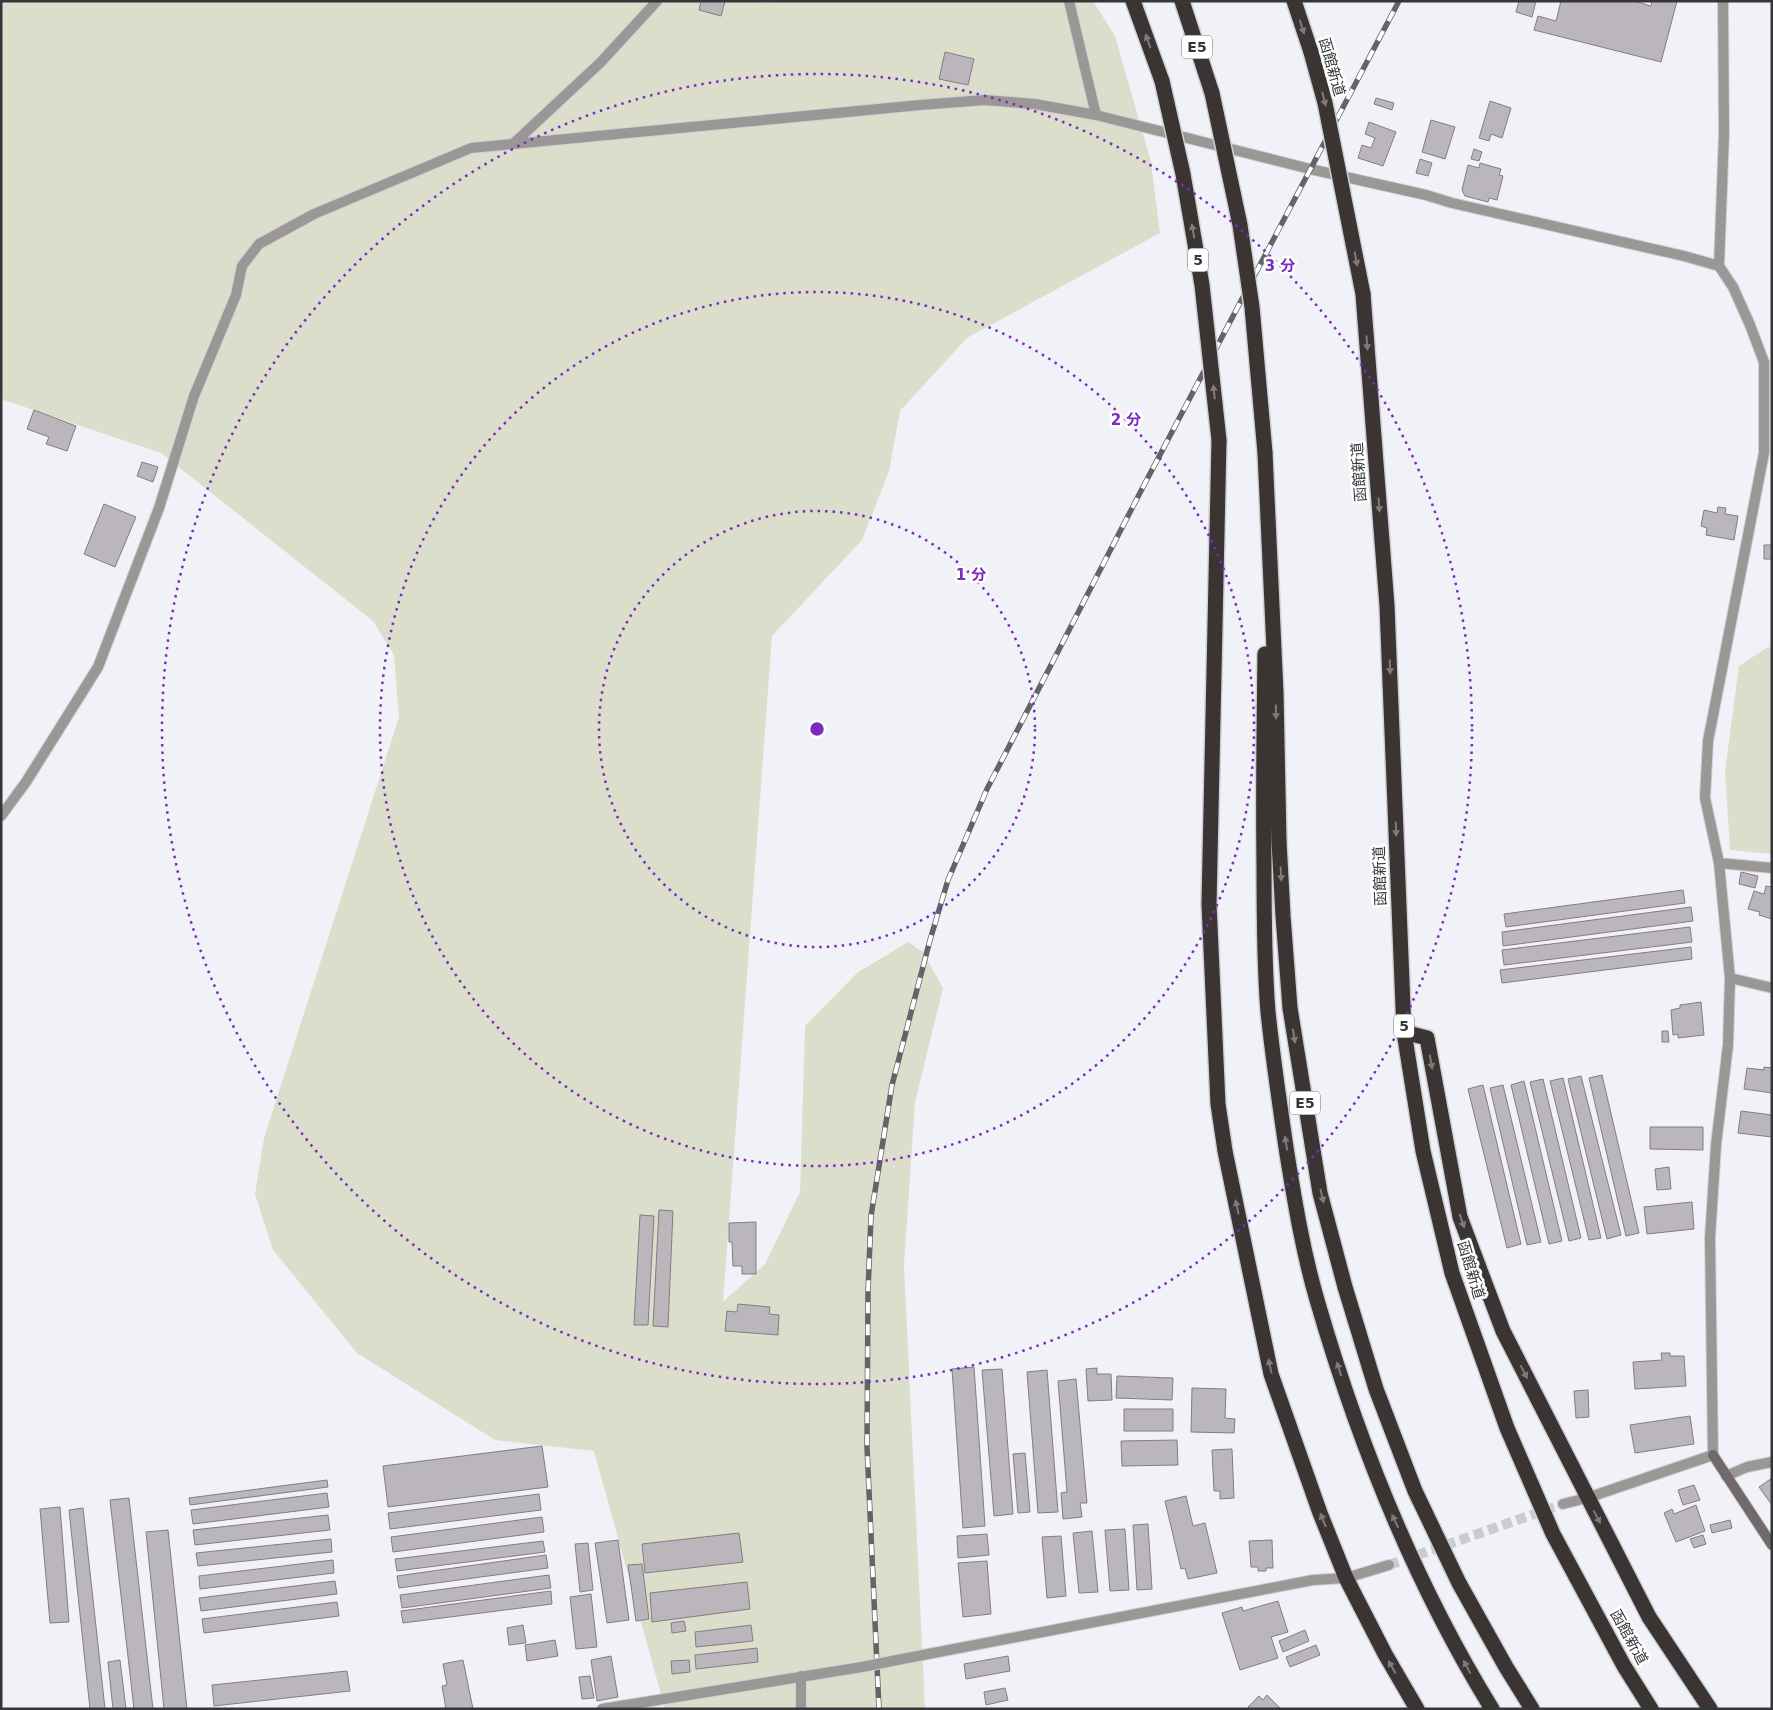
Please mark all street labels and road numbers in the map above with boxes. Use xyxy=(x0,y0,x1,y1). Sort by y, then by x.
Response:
road number: E5 xyxy=(1182,36,1212,58)
street label: 函館新道 xyxy=(1315,36,1349,98)
road number: 5 xyxy=(1188,248,1208,272)
street label: 函館新道 xyxy=(1348,441,1370,503)
street label: 函館新道 xyxy=(1370,846,1390,906)
road number: 5 xyxy=(1394,1014,1414,1038)
road number: E5 xyxy=(1290,1092,1320,1114)
street label: 函館新道 xyxy=(1454,1239,1488,1301)
street label: 函館新道 xyxy=(1607,1606,1651,1668)

